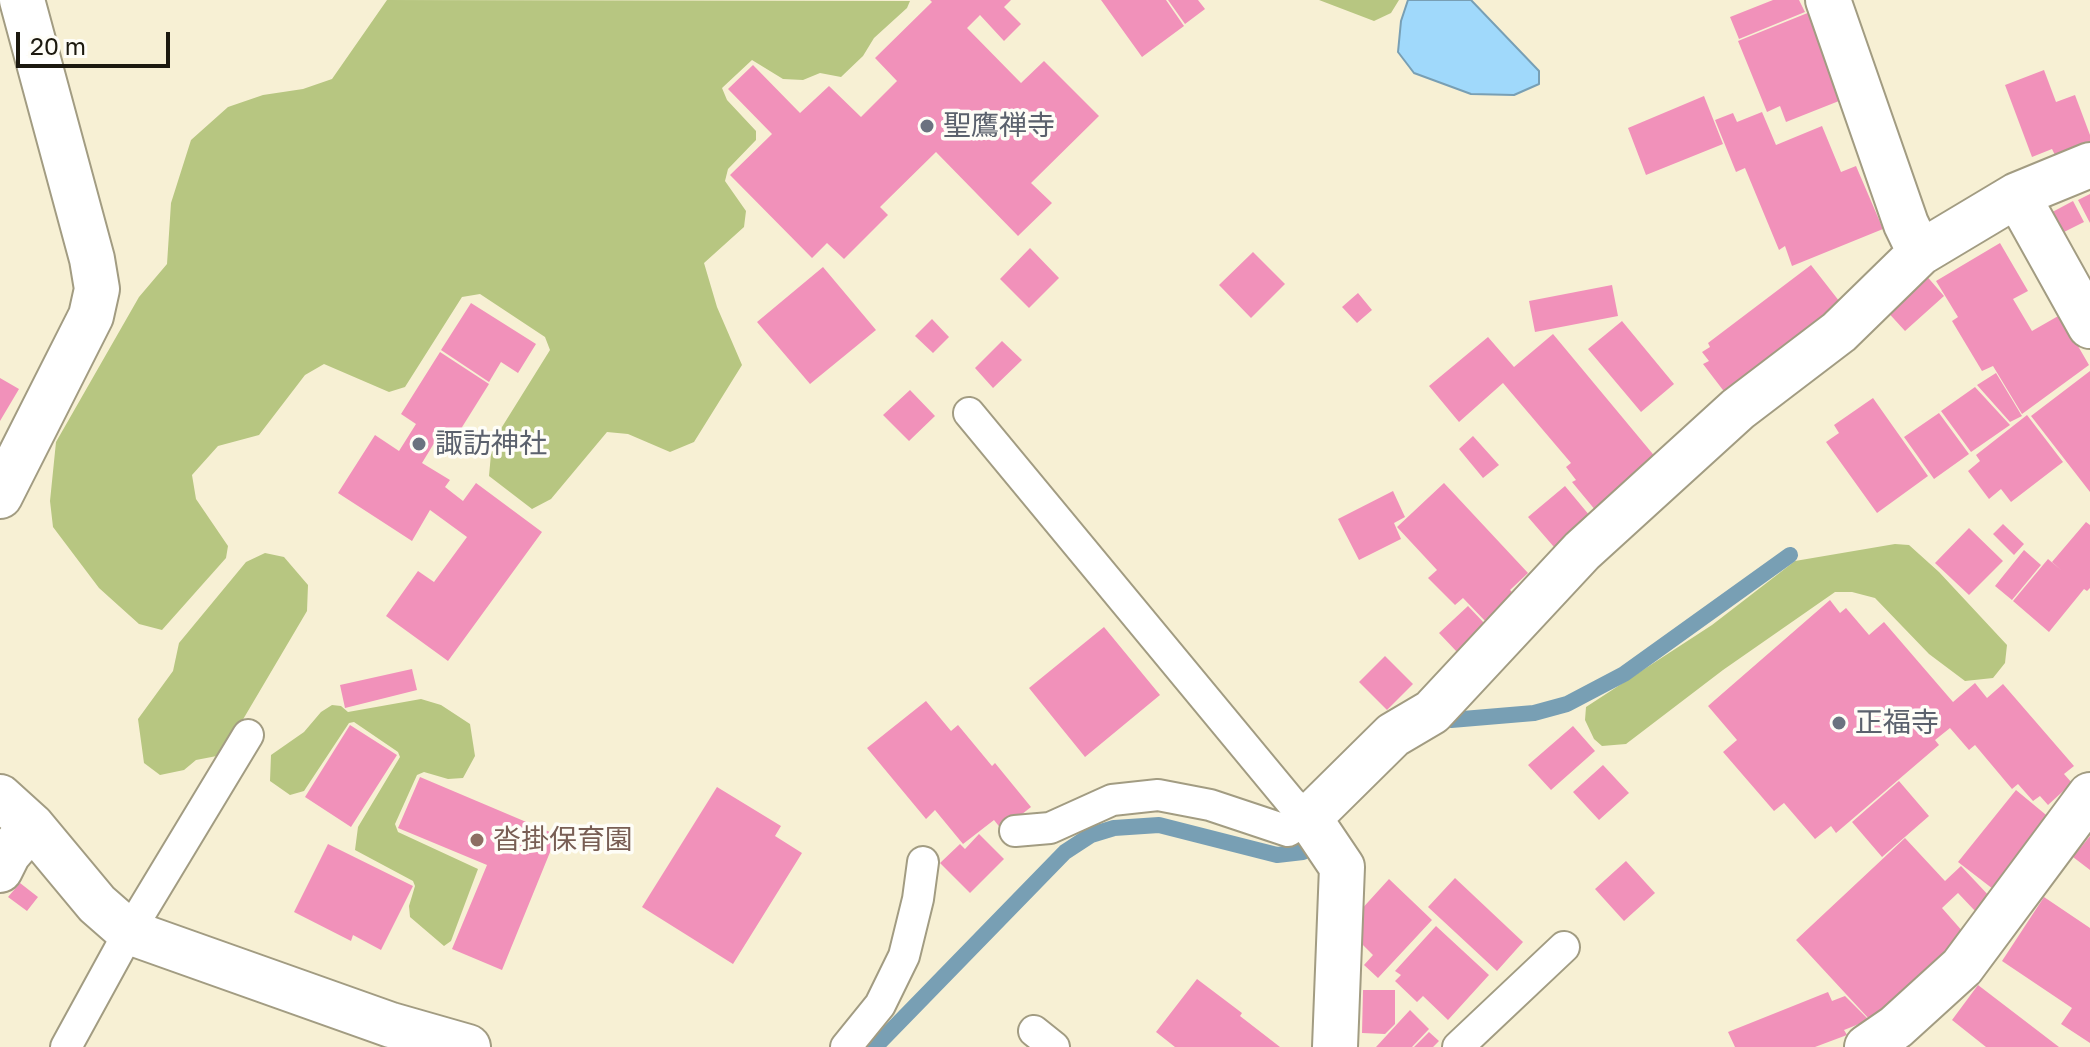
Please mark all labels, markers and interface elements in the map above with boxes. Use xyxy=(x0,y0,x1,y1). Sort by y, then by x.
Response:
scale bar xyxy=(20,16,174,66)
text: 20 m xyxy=(30,31,86,60)
place label: 聖鷹禅寺 xyxy=(943,109,1055,143)
marker: 聖鷹禅寺 xyxy=(918,117,936,135)
place label: 諏訪神社 xyxy=(435,427,547,461)
marker: 諏訪神社 xyxy=(410,435,428,453)
place label: 正福寺 xyxy=(1855,706,1939,740)
marker: 正福寺 xyxy=(1830,714,1848,732)
place label: 沓掛保育園 xyxy=(493,823,633,857)
marker: 沓掛保育園 xyxy=(468,831,486,849)

